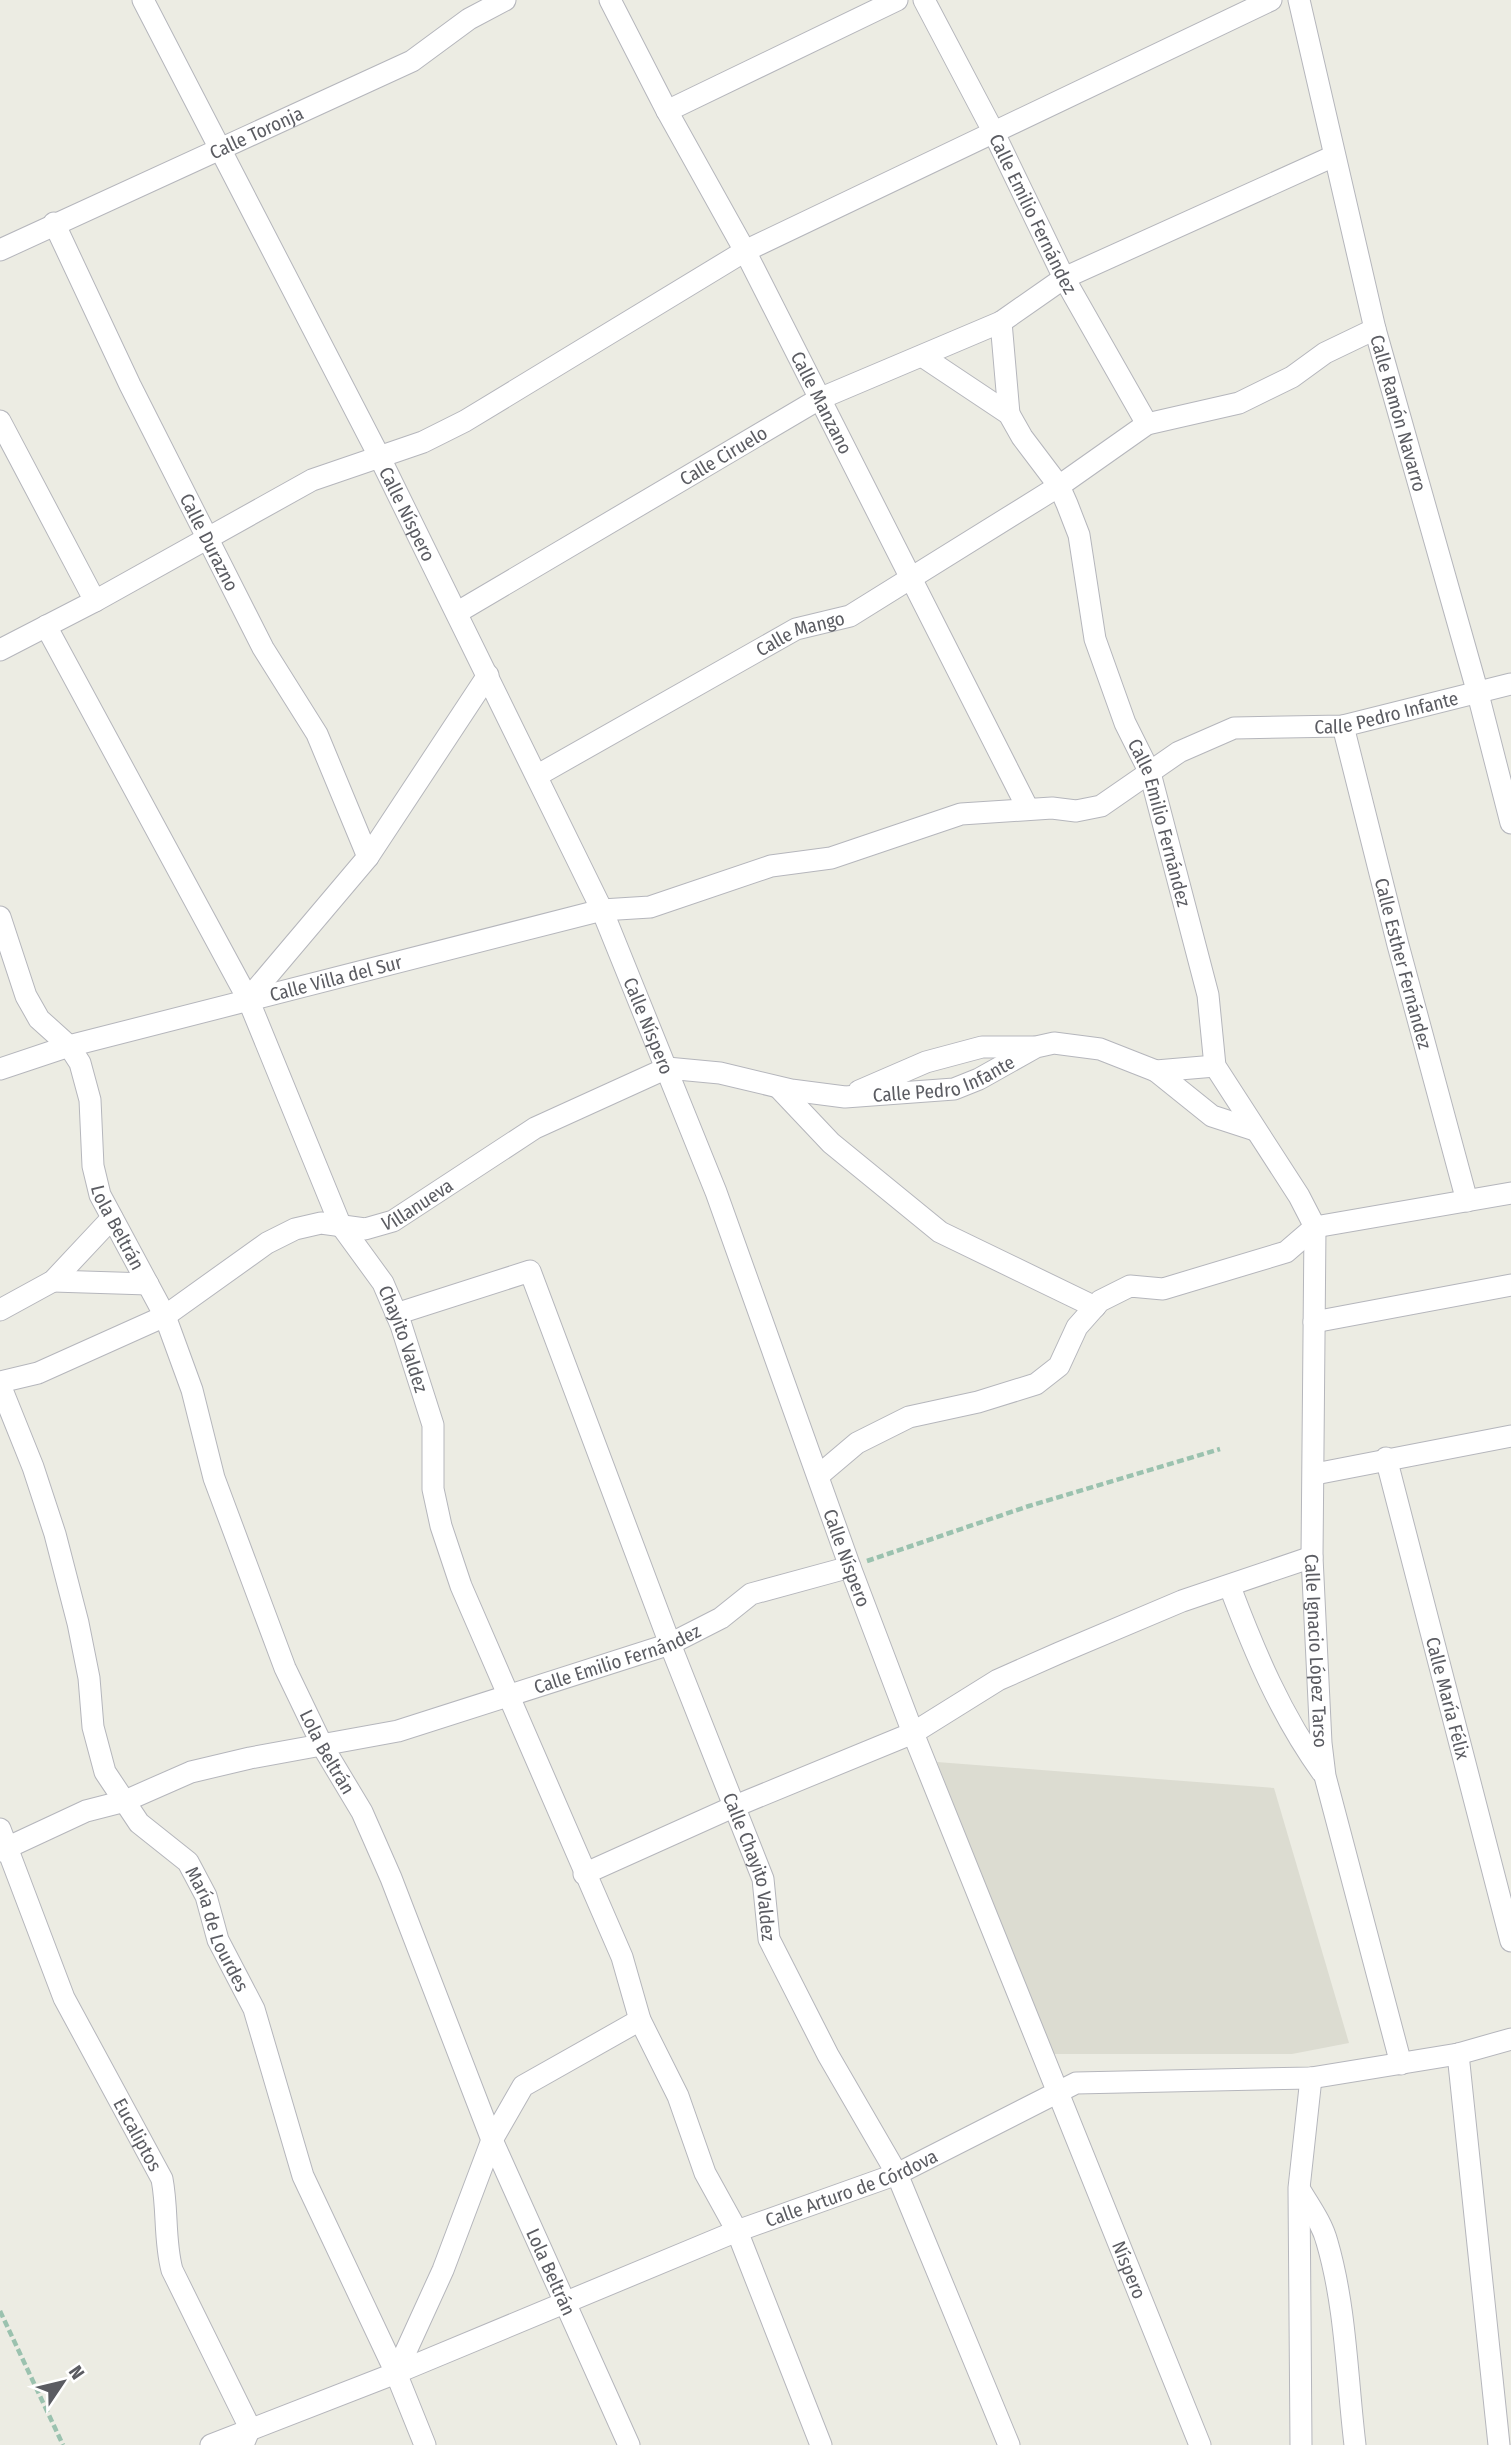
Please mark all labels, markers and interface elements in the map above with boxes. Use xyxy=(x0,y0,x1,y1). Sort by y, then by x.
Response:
street label: Calle Toronja xyxy=(206,101,307,164)
street label: Calle Emilio Fernández xyxy=(985,130,1082,298)
street label: Calle Ramón Navarro xyxy=(1366,332,1432,494)
street label: Calle Manzano xyxy=(786,347,857,458)
street label: Calle Ciruelo xyxy=(675,421,771,490)
street label: Calle Níspero xyxy=(375,463,440,565)
street label: Calle Durazno xyxy=(175,490,244,595)
street label: Calle Mango xyxy=(752,606,847,661)
street label: Calle Pedro Infante xyxy=(1314,686,1461,738)
street label: Calle Emilio Fernández xyxy=(1123,735,1196,910)
street label: Calle Esther Fernández xyxy=(1370,875,1437,1052)
street label: Calle Villa del Sur xyxy=(267,950,405,1006)
street label: Calle Níspero xyxy=(619,974,679,1078)
street label: Calle Pedro Infante xyxy=(872,1050,1018,1106)
street label: Villanueva xyxy=(379,1174,457,1235)
street label: Lola Beltrán xyxy=(86,1183,149,1274)
street label: Chayito Valdez xyxy=(374,1282,433,1396)
street label: Calle Níspero xyxy=(819,1506,876,1610)
street label: Calle Ignacio López Tarso xyxy=(1300,1553,1333,1748)
street label: Calle Emilio Fernández xyxy=(531,1619,705,1698)
street label: Calle María Félix xyxy=(1421,1634,1475,1762)
street label: Lola Beltrán xyxy=(295,1706,360,1798)
street label: Calle Chayito Valdez xyxy=(718,1789,781,1943)
street label: María de Lourdes xyxy=(181,1862,254,1995)
street label: Eucaliptos xyxy=(109,2094,167,2175)
street label: Calle Arturo de Córdova xyxy=(762,2144,941,2232)
street label: Lola Beltrán xyxy=(522,2225,581,2319)
street label: Níspero xyxy=(1107,2238,1151,2302)
north arrow xyxy=(28,2347,98,2417)
text: N xyxy=(64,2361,89,2384)

